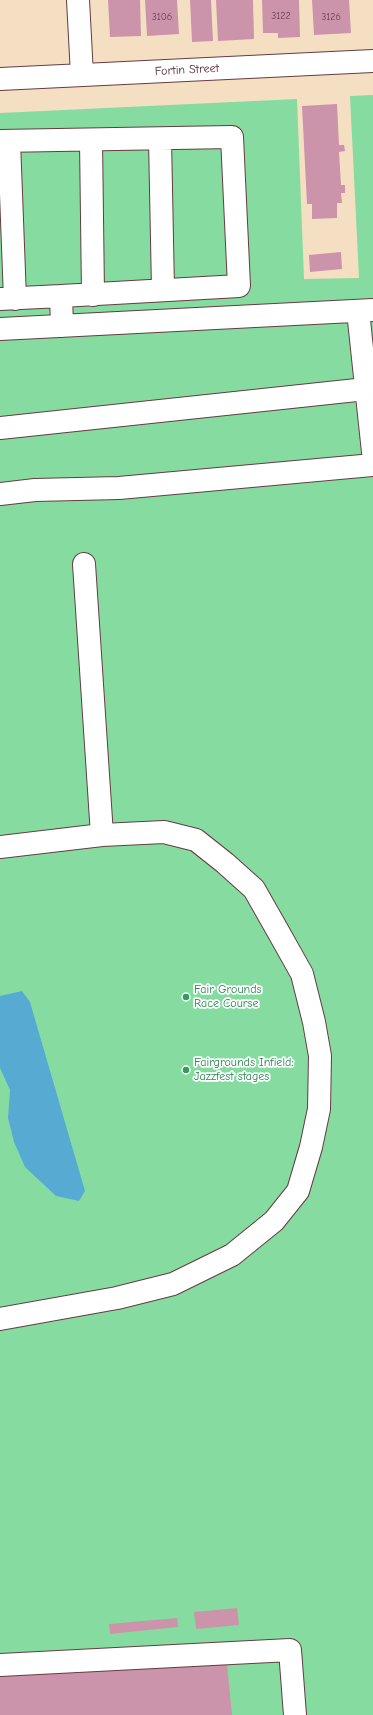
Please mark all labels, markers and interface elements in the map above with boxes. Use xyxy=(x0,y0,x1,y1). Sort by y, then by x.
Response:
house number: 3122 xyxy=(271,10,291,22)
house number: 3106 xyxy=(152,11,172,23)
house number: 3126 xyxy=(321,11,341,23)
street label: Fortin Street xyxy=(155,61,219,79)
place label: Fair Grounds Race Course xyxy=(194,983,262,1011)
marker: Fair Grounds Race Course xyxy=(181,992,191,1002)
place label: Fairgrounds Infield: Jazzfest stages xyxy=(194,1056,294,1084)
marker: Fairgrounds Infield: Jazzfest stages xyxy=(181,1065,191,1075)

